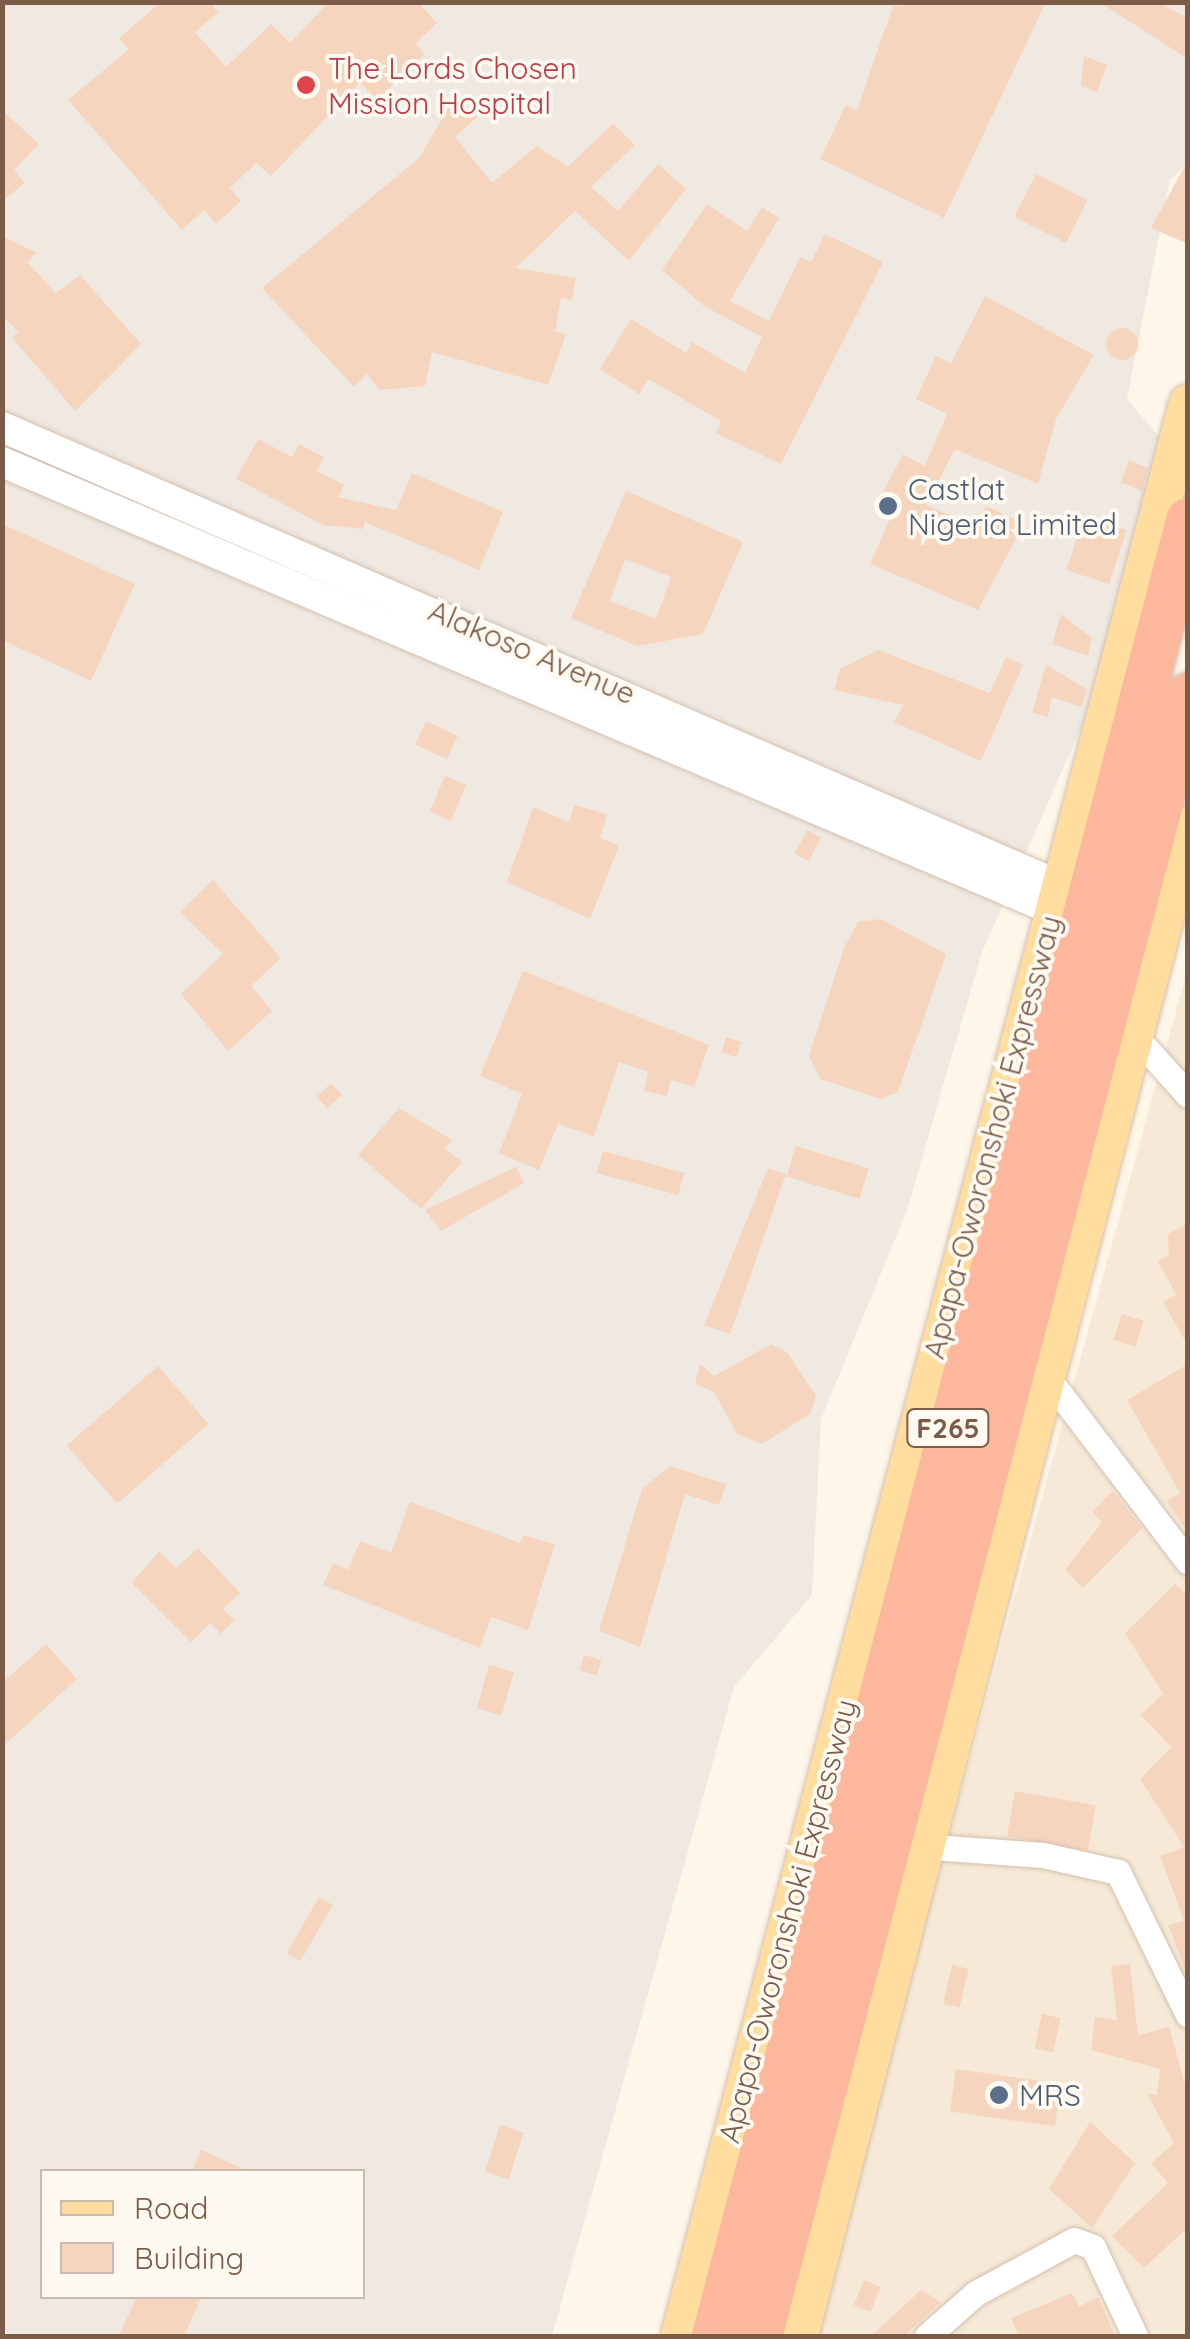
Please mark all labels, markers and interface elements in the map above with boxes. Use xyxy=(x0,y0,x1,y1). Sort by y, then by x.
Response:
place label: The Lords Chosen Mission Hospital xyxy=(328,50,577,120)
marker: The Lords Chosen Mission Hospital xyxy=(293,72,319,98)
place label: Castlat Nigeria Limited xyxy=(908,471,1117,542)
marker: Castlat Nigeria Limited xyxy=(877,495,899,517)
street label: Alakoso Avenue xyxy=(423,592,641,712)
street label: Apapa-Oworonshoki Expressway xyxy=(915,911,1069,1363)
road number: F265 xyxy=(906,1405,990,1451)
street label: Apapa-Oworonshoki Expressway xyxy=(710,1695,864,2147)
place label: MRS xyxy=(1019,2077,1081,2113)
marker: MRS xyxy=(988,2084,1010,2106)
legend xyxy=(40,2169,365,2299)
text: Road xyxy=(134,2189,208,2227)
text: Building xyxy=(134,2239,244,2277)

